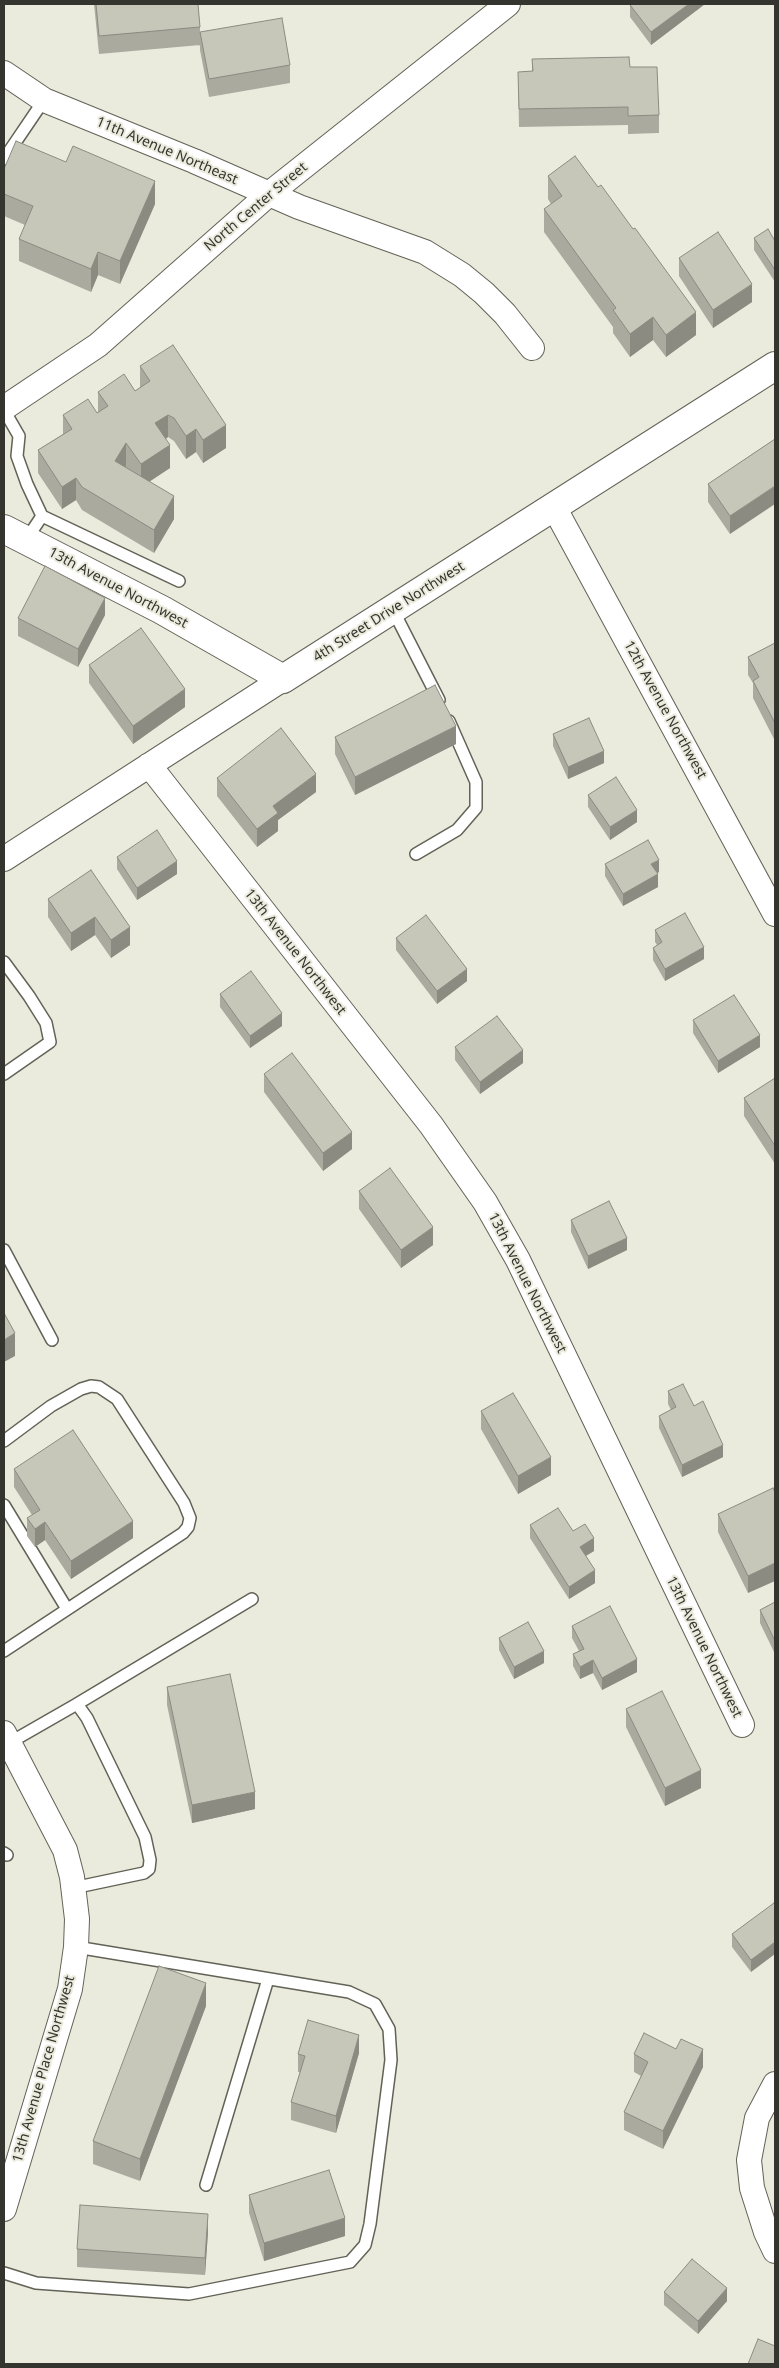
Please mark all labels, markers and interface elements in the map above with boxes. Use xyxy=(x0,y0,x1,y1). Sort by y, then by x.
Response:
street label: 11th Avenue Northeast xyxy=(94,114,240,188)
street label: North Center Street xyxy=(201,159,311,255)
street label: 13th Avenue Northwest xyxy=(45,544,191,632)
street label: 4th Street Drive Northwest xyxy=(310,558,468,666)
street label: 12th Avenue Northwest xyxy=(620,638,710,782)
street label: 13th Avenue Northwest xyxy=(241,886,349,1018)
street label: 13th Avenue Northwest xyxy=(484,1210,570,1356)
street label: 13th Avenue Northwest xyxy=(662,1573,746,1721)
street label: 13th Avenue Place Northwest xyxy=(9,1974,79,2164)

